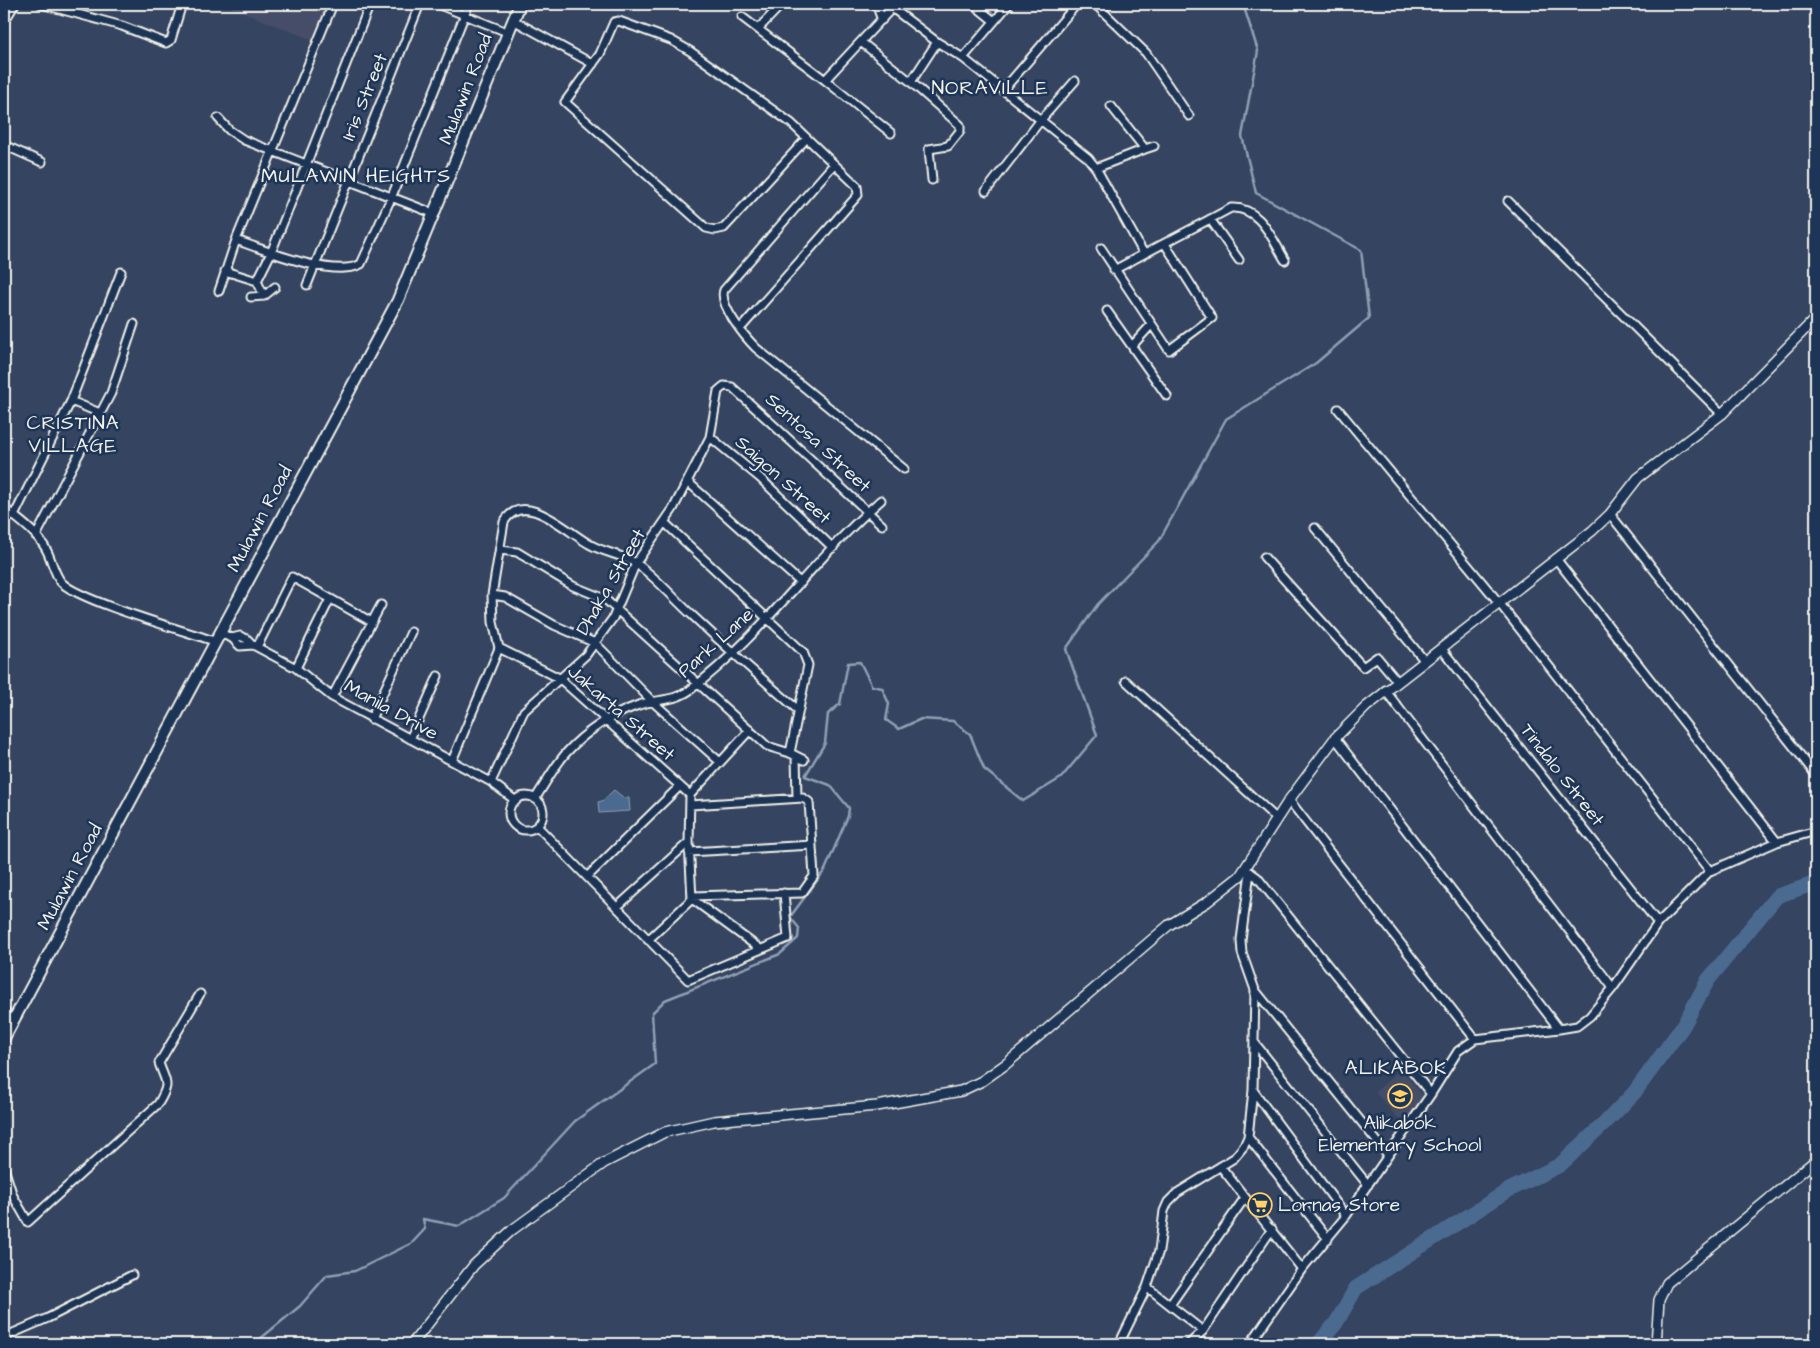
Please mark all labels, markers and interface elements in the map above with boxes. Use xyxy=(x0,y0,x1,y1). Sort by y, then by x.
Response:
street label: Mulawin Road xyxy=(432,29,500,148)
street label: Iris Street xyxy=(335,49,395,145)
district label: NORAVILLE xyxy=(931,74,1049,102)
district label: MULAWIN HEIGHTS xyxy=(261,162,451,190)
street label: Sentosa Street xyxy=(759,387,877,499)
district label: CRISTINA VILLAGE xyxy=(26,409,120,460)
street label: Saigon Street xyxy=(728,429,837,531)
street label: Mulawin Road xyxy=(221,461,300,577)
street label: Dhaka Street xyxy=(570,523,653,640)
street label: Park Lane xyxy=(672,601,760,685)
street label: Jakarta Street xyxy=(561,658,681,768)
street label: Manila Drive xyxy=(339,673,443,747)
street label: Tindalo Street xyxy=(1513,718,1611,832)
street label: Mulawin Road xyxy=(31,819,110,935)
district label: ALIKABOK xyxy=(1345,1054,1447,1082)
school or university icon: Alikabok Elementary School xyxy=(1387,1083,1413,1109)
place label: Alikabok Elementary School xyxy=(1319,1110,1481,1160)
supermarket icon: Lornas Store xyxy=(1247,1192,1273,1218)
place label: Lornas Store xyxy=(1278,1192,1400,1219)

